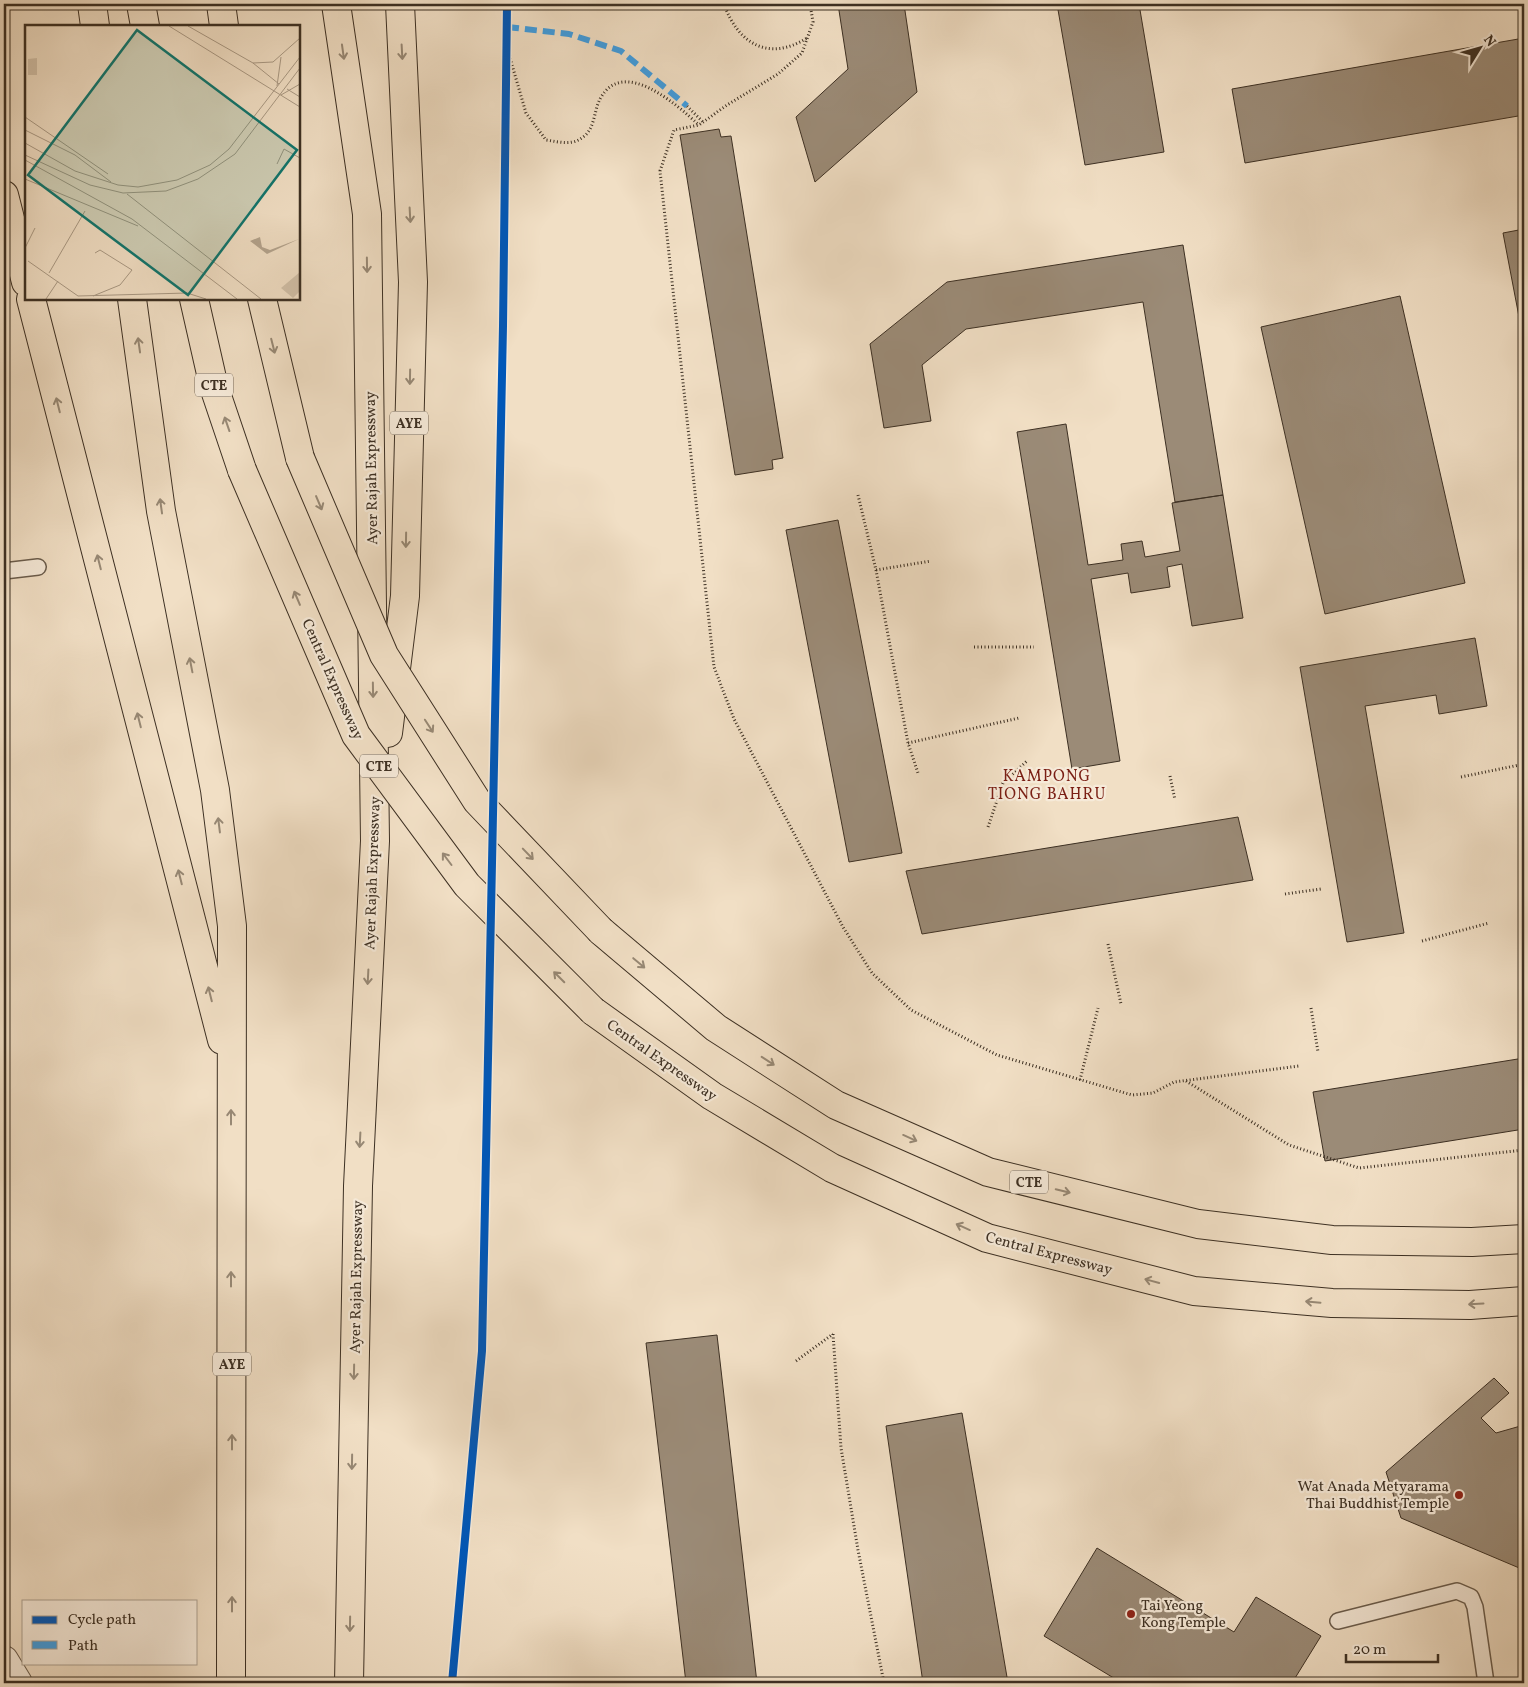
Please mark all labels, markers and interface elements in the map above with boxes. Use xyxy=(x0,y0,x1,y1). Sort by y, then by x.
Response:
north arrow xyxy=(1456,22,1506,72)
inset map xyxy=(25,25,300,300)
text: N xyxy=(1479,31,1500,51)
one-way arrow xyxy=(338,44,348,60)
one-way arrow xyxy=(397,44,406,60)
one-way arrow xyxy=(405,206,414,222)
one-way arrow xyxy=(363,257,372,273)
one-way arrow xyxy=(133,337,143,353)
one-way arrow xyxy=(269,338,278,354)
one-way arrow xyxy=(406,369,415,385)
road number: CTE xyxy=(195,374,233,396)
street label: Ayer Rajah Expressway xyxy=(361,391,384,545)
one-way arrow xyxy=(53,398,62,414)
road number: AYE xyxy=(390,412,428,434)
one-way arrow xyxy=(221,416,231,432)
one-way arrow xyxy=(315,495,324,510)
one-way arrow xyxy=(155,498,165,514)
one-way arrow xyxy=(402,531,411,547)
one-way arrow xyxy=(94,555,103,571)
one-way arrow xyxy=(292,591,302,606)
street label: Central Expressway xyxy=(296,616,368,743)
one-way arrow xyxy=(185,658,195,674)
one-way arrow xyxy=(368,682,378,698)
one-way arrow xyxy=(134,712,144,728)
one-way arrow xyxy=(424,719,434,733)
road number: CTE xyxy=(360,754,398,778)
district label: KAMPONG TIONG BAHRU xyxy=(988,766,1106,806)
street label: Ayer Rajah Expressway xyxy=(360,796,387,950)
one-way arrow xyxy=(214,818,224,834)
one-way arrow xyxy=(522,848,534,861)
one-way arrow xyxy=(442,853,453,866)
one-way arrow xyxy=(175,870,184,886)
one-way arrow xyxy=(632,957,645,968)
one-way arrow xyxy=(363,969,373,985)
one-way arrow xyxy=(552,971,565,983)
one-way arrow xyxy=(205,986,214,1002)
street label: Central Expressway xyxy=(602,1015,721,1107)
one-way arrow xyxy=(760,1056,774,1066)
one-way arrow xyxy=(226,1109,236,1125)
one-way arrow xyxy=(356,1131,365,1147)
one-way arrow xyxy=(902,1133,917,1143)
road number: CTE xyxy=(1010,1170,1048,1194)
one-way arrow xyxy=(1055,1186,1071,1196)
street label: Ayer Rajah Expressway xyxy=(346,1200,369,1354)
one-way arrow xyxy=(956,1222,971,1231)
street label: Central Expressway xyxy=(983,1227,1114,1281)
one-way arrow xyxy=(226,1271,236,1288)
one-way arrow xyxy=(1145,1275,1161,1285)
one-way arrow xyxy=(1305,1297,1321,1306)
one-way arrow xyxy=(1468,1300,1484,1309)
road number: AYE xyxy=(213,1352,251,1376)
one-way arrow xyxy=(349,1364,359,1380)
one-way arrow xyxy=(227,1434,237,1450)
one-way arrow xyxy=(347,1454,357,1470)
place label: Wat Anada Metyarama Thai Buddhist Temple xyxy=(1297,1477,1449,1515)
marker: Wat Anada Metyarama Thai Buddhist Temple xyxy=(1453,1489,1465,1501)
one-way arrow xyxy=(227,1596,237,1612)
place label: Tai Yeong Kong Temple xyxy=(1141,1596,1226,1634)
legend xyxy=(22,1600,198,1664)
marker: Tai Yeong Kong Temple xyxy=(1125,1608,1137,1620)
text: Cycle path xyxy=(68,1610,136,1631)
one-way arrow xyxy=(345,1616,355,1632)
scale bar xyxy=(1346,1632,1438,1664)
text: Path xyxy=(68,1636,98,1657)
text: 20 m xyxy=(1353,1640,1386,1661)

